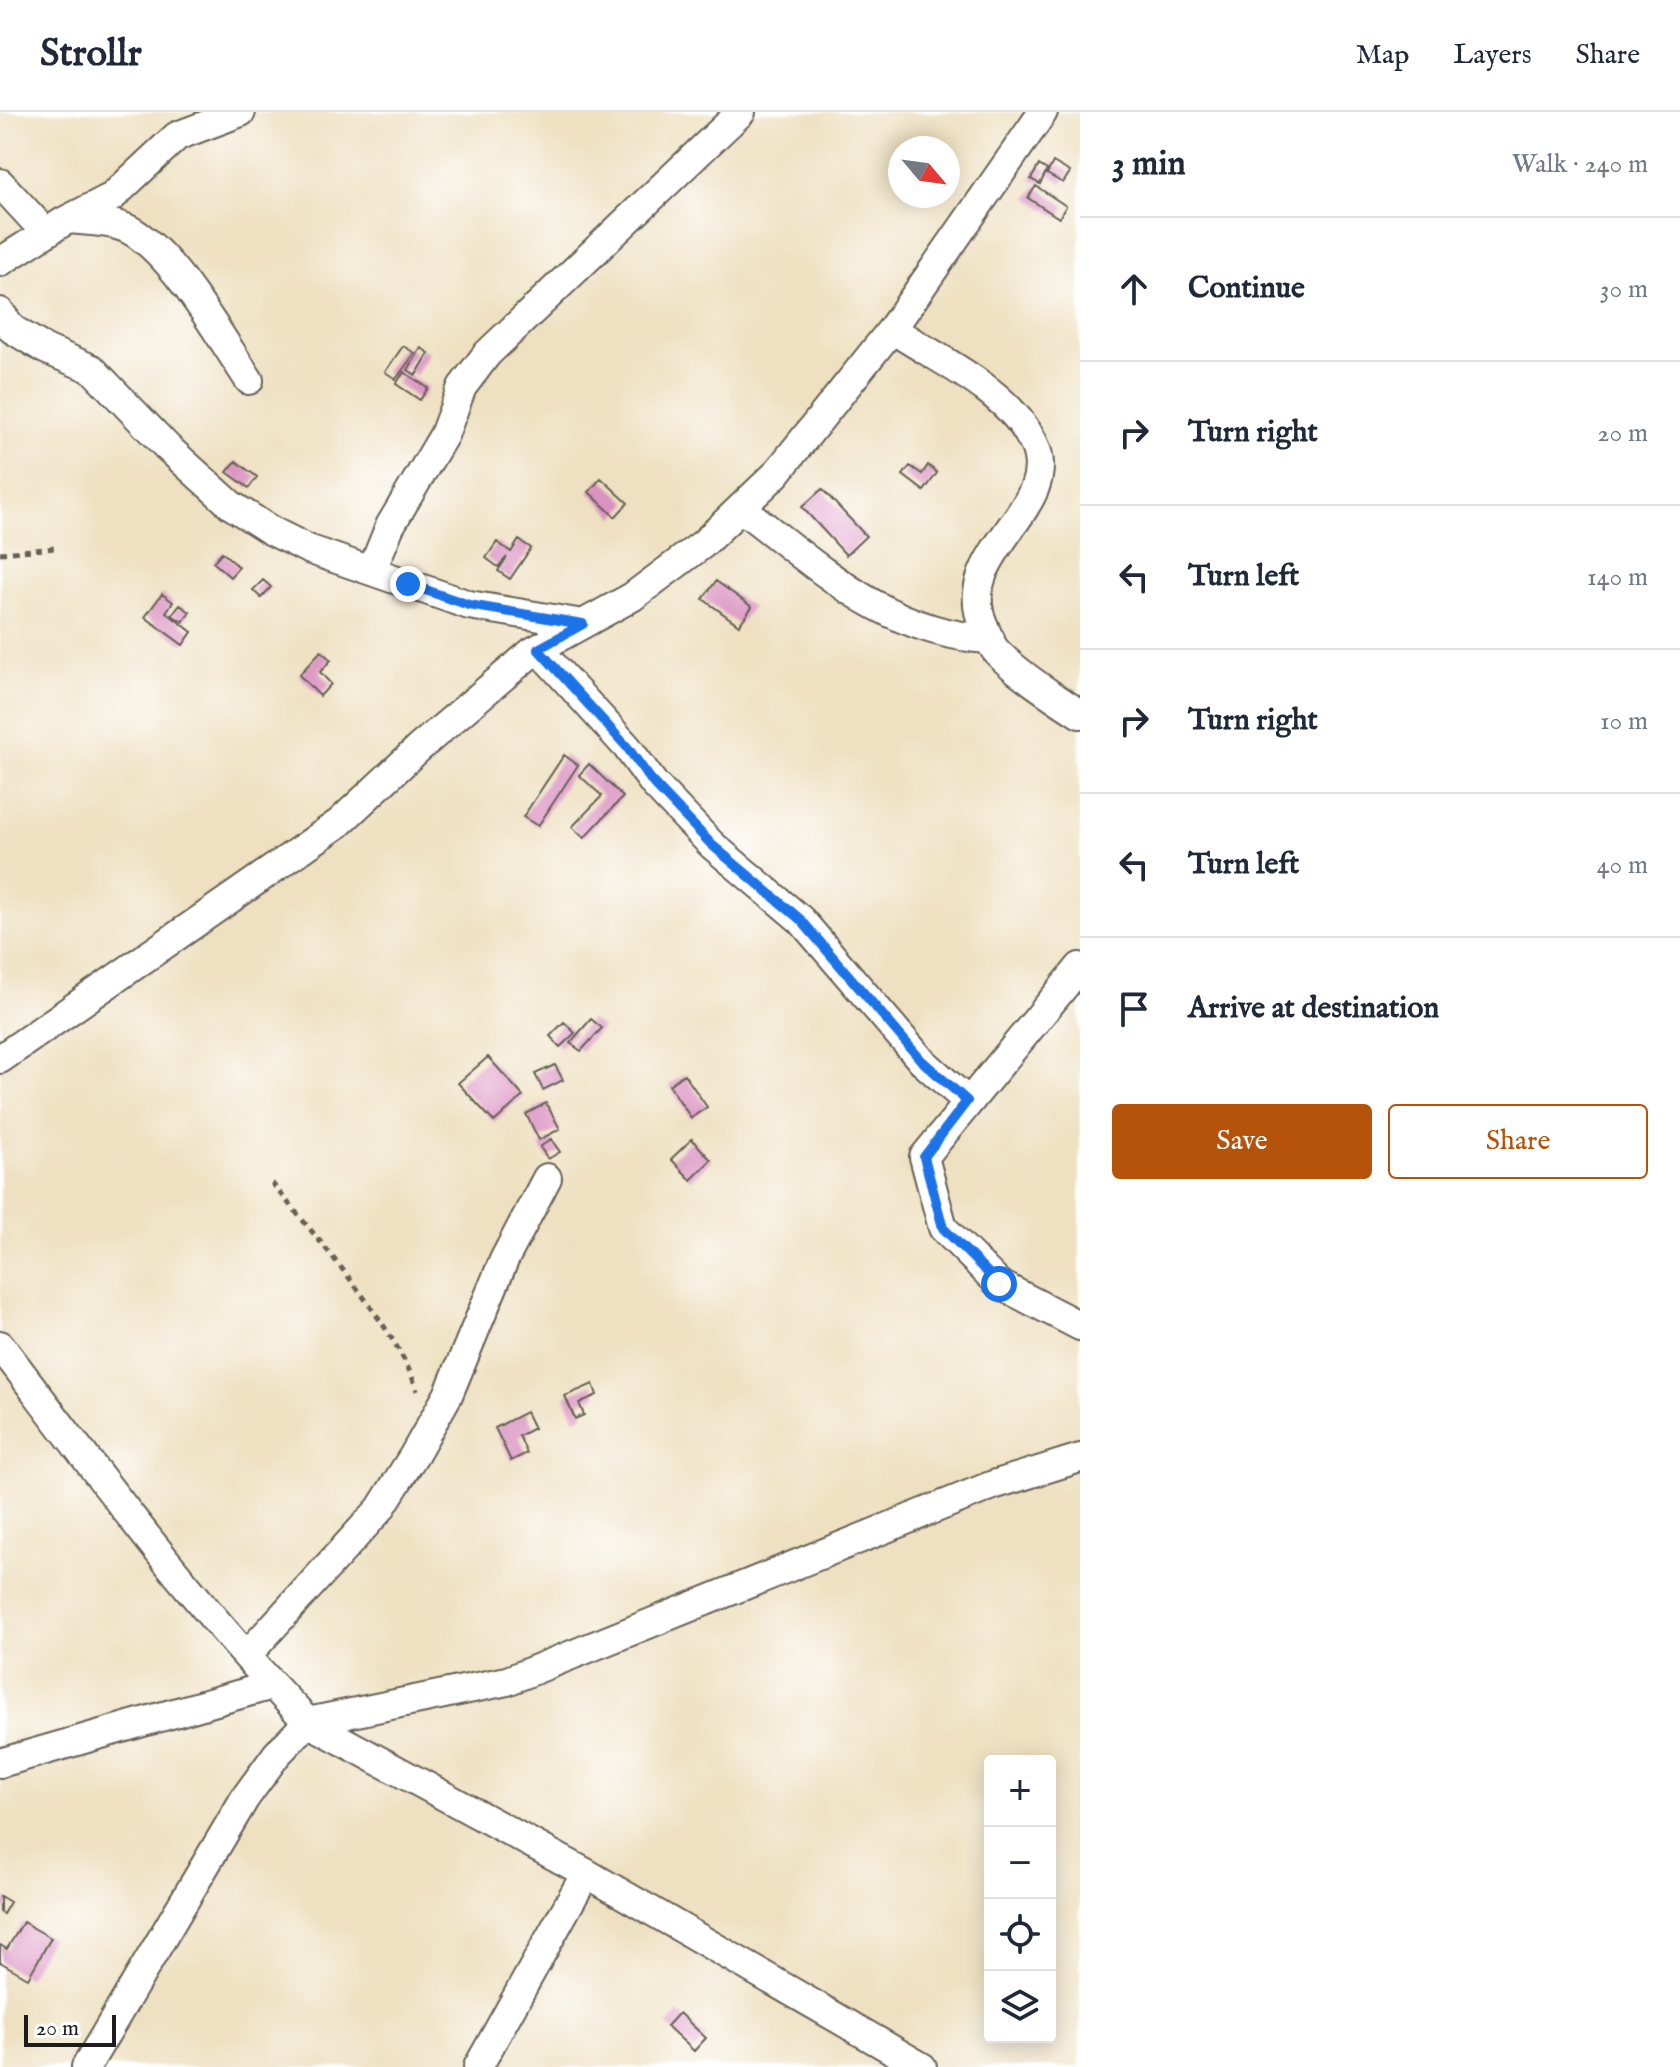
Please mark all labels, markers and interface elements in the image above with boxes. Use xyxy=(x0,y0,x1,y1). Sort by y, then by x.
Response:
text: Strollr xyxy=(40,31,142,79)
text: Map xyxy=(1356,38,1409,73)
text: Layers xyxy=(1453,38,1532,73)
text: Share xyxy=(1576,38,1640,73)
north arrow xyxy=(888,136,960,208)
text: 3 min xyxy=(1112,143,1186,186)
text: Walk · 240 m xyxy=(1512,148,1648,181)
icon: ahead xyxy=(1112,267,1156,311)
text: Continue xyxy=(1188,270,1305,308)
text: 30 m xyxy=(1600,273,1648,306)
icon: right xyxy=(1112,411,1156,455)
text: Turn right xyxy=(1188,414,1318,452)
text: 20 m xyxy=(1597,417,1648,450)
icon: left xyxy=(1112,555,1156,599)
text: Turn left xyxy=(1188,558,1299,596)
text: 140 m xyxy=(1587,561,1648,594)
route end xyxy=(390,566,426,602)
icon: right xyxy=(1112,699,1156,743)
text: Turn right xyxy=(1188,702,1318,740)
text: 10 m xyxy=(1600,705,1648,738)
icon: left xyxy=(1112,843,1156,887)
text: Turn left xyxy=(1188,846,1299,884)
text: 40 m xyxy=(1597,849,1648,882)
icon: arrive xyxy=(1112,987,1156,1031)
text: Arrive at destination xyxy=(1188,990,1439,1028)
button: Save xyxy=(1112,1104,1372,1179)
button: Share xyxy=(1388,1104,1648,1179)
route start xyxy=(981,1266,1017,1302)
map controls xyxy=(984,1755,1056,2043)
button: + xyxy=(984,1755,1056,1827)
button: − xyxy=(984,1827,1056,1899)
button: locate xyxy=(984,1899,1056,1971)
button: layers xyxy=(984,1971,1056,2043)
scale bar xyxy=(24,2011,116,2047)
text: 20 m xyxy=(36,2015,79,2043)

